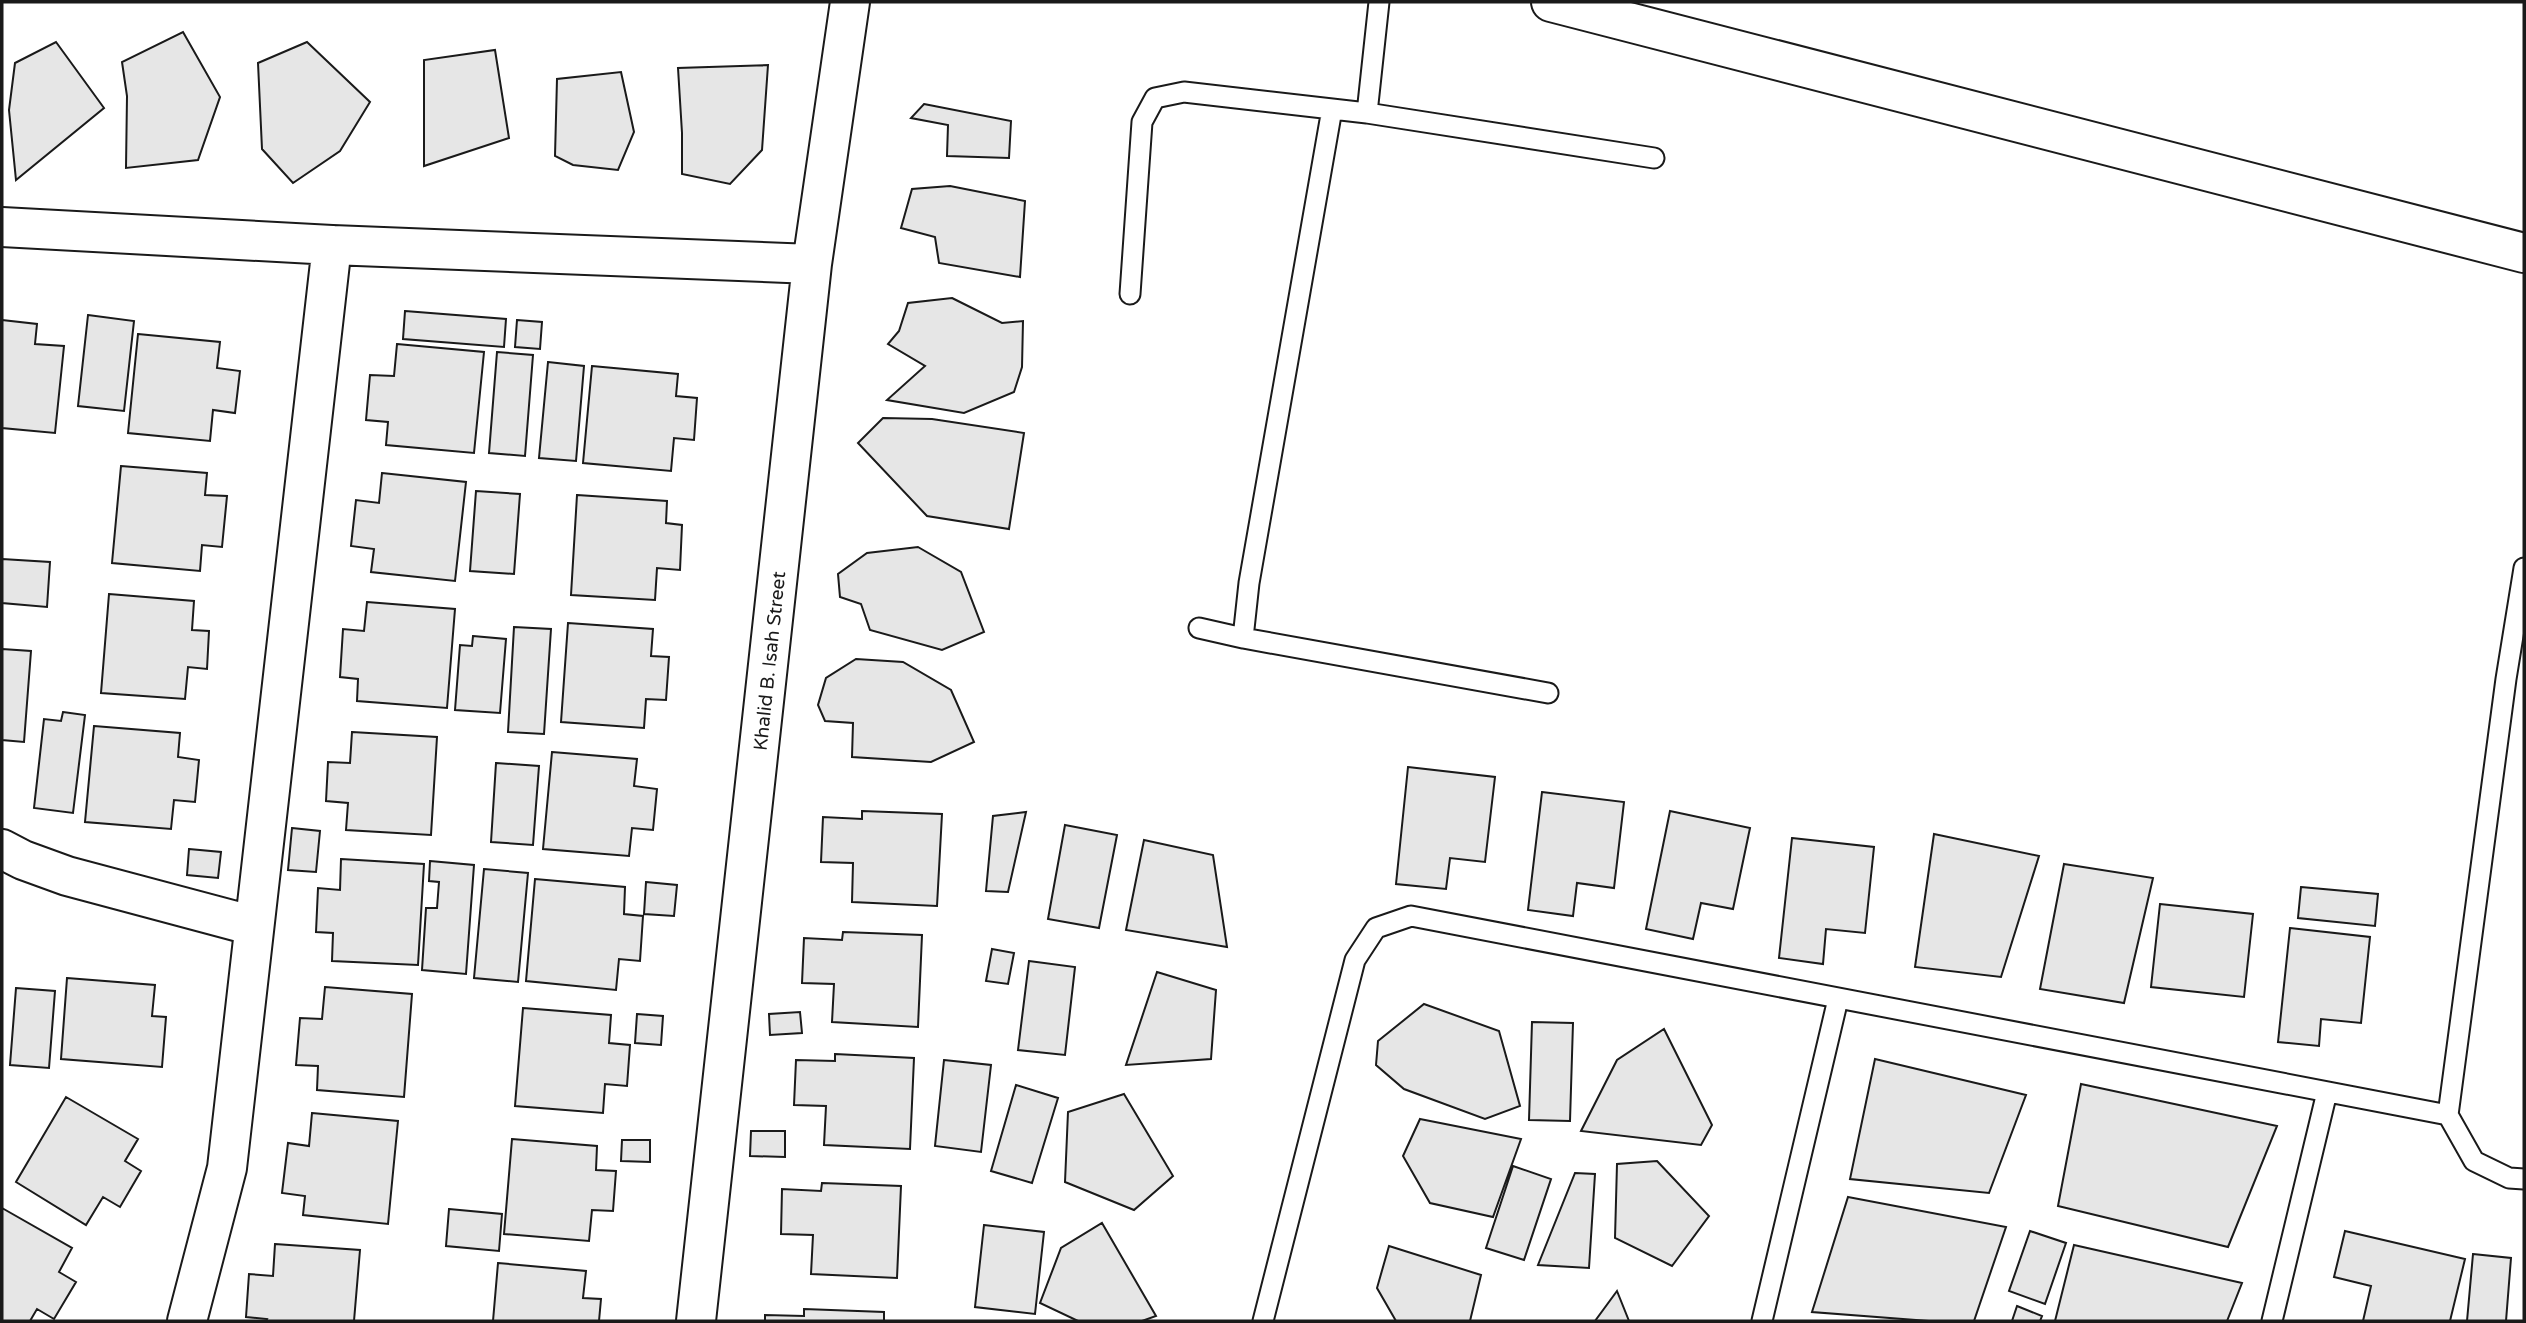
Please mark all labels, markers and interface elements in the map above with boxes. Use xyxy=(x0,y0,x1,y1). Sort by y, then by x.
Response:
street label: Khalid B. Isah Street xyxy=(750,570,790,752)

